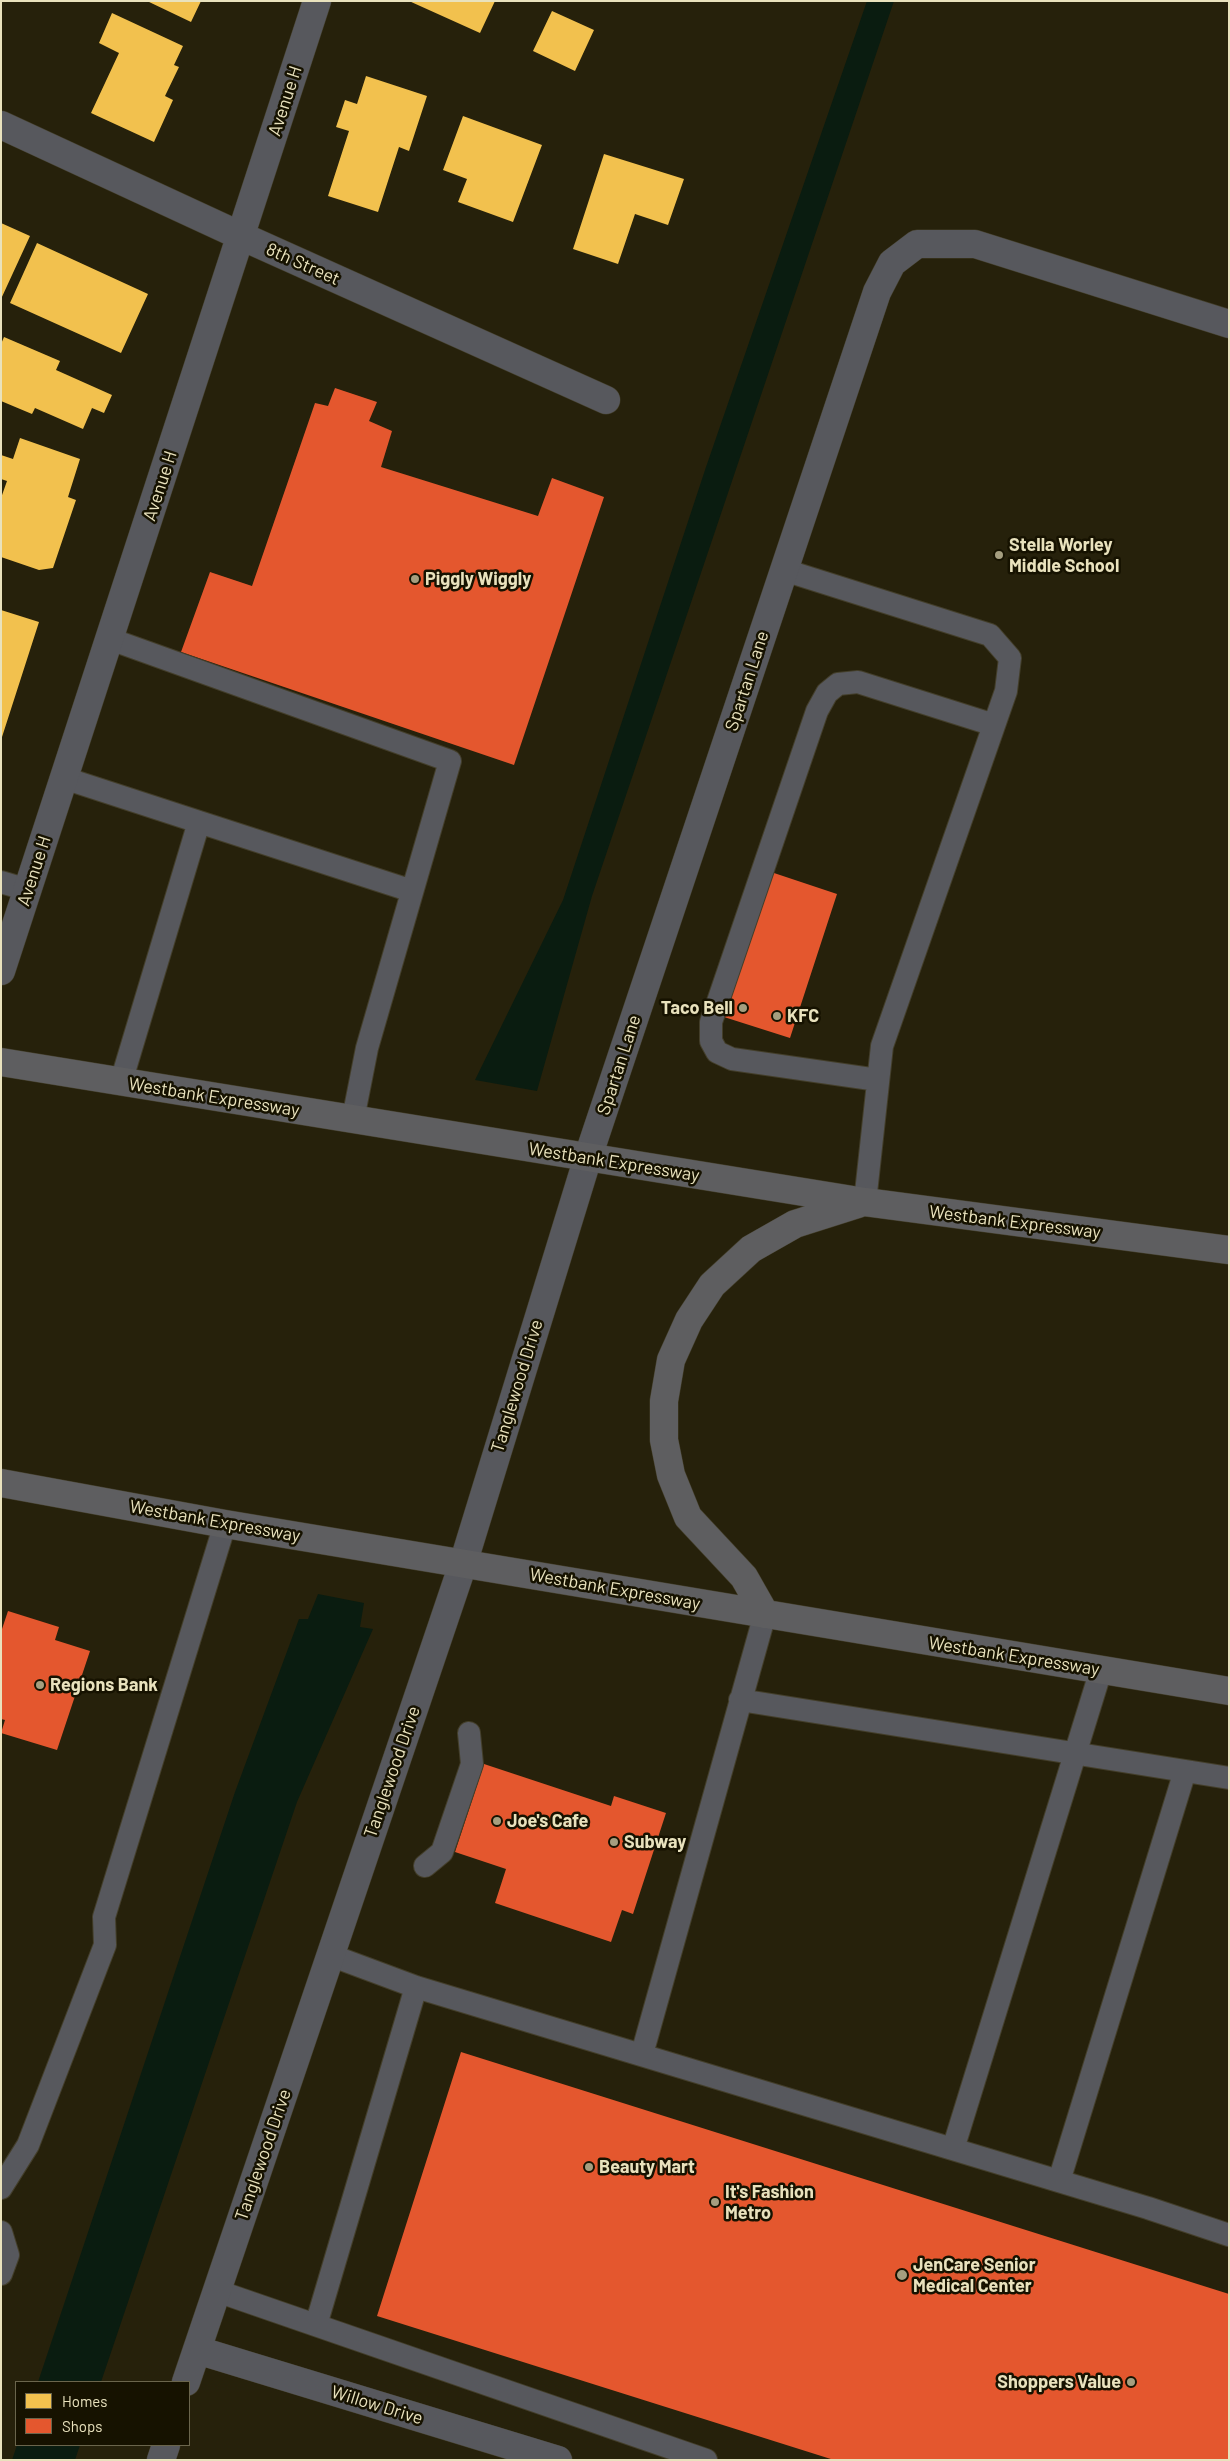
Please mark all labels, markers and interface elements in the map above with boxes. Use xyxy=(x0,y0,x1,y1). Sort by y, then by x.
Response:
street label: Avenue H xyxy=(264,63,306,139)
street label: 8th Street xyxy=(263,238,343,290)
street label: Avenue H xyxy=(139,448,181,524)
place label: Stella Worley Middle School xyxy=(1009,534,1119,576)
marker: Stella Worley Middle School xyxy=(993,549,1005,561)
place label: Piggly Wiggly xyxy=(425,568,531,590)
marker: Piggly Wiggly xyxy=(409,573,421,585)
street label: Spartan Lane xyxy=(721,628,773,734)
street label: Avenue H xyxy=(13,833,55,909)
place label: Taco Bell xyxy=(661,997,733,1019)
marker: Taco Bell xyxy=(737,1002,749,1014)
place label: KFC xyxy=(787,1005,819,1027)
marker: KFC xyxy=(771,1010,783,1022)
street label: Spartan Lane xyxy=(593,1012,645,1118)
street label: Westbank Expressway xyxy=(127,1073,301,1121)
street label: Westbank Expressway xyxy=(527,1138,701,1186)
street label: Westbank Expressway xyxy=(928,1201,1102,1243)
street label: Tanglewood Drive xyxy=(487,1317,547,1455)
street label: Westbank Expressway xyxy=(128,1495,302,1547)
street label: Westbank Expressway xyxy=(528,1563,702,1615)
street label: Westbank Expressway xyxy=(927,1632,1101,1680)
place label: Regions Bank xyxy=(50,1674,158,1696)
marker: Regions Bank xyxy=(34,1679,46,1691)
street label: Tanglewood Drive xyxy=(359,1703,425,1841)
place label: Joe's Cafe xyxy=(507,1810,588,1832)
marker: Joe's Cafe xyxy=(491,1815,503,1827)
place label: Subway xyxy=(624,1831,686,1853)
marker: Subway xyxy=(608,1836,620,1848)
street label: Tanglewood Drive xyxy=(230,2086,296,2224)
place label: Beauty Mart xyxy=(599,2156,695,2178)
marker: Beauty Mart xyxy=(583,2161,595,2173)
place label: It's Fashion Metro xyxy=(725,2181,814,2224)
marker: It's Fashion Metro xyxy=(709,2196,721,2208)
place label: JenCare Senior Medical Center xyxy=(913,2254,1036,2296)
marker: JenCare Senior Medical Center xyxy=(895,2268,909,2282)
place label: Shoppers Value xyxy=(997,2371,1121,2393)
marker: Shoppers Value xyxy=(1125,2376,1137,2388)
legend xyxy=(15,2381,190,2446)
street label: Willow Drive xyxy=(329,2381,425,2429)
text: Homes xyxy=(62,2392,107,2410)
text: Shops xyxy=(62,2417,102,2435)

